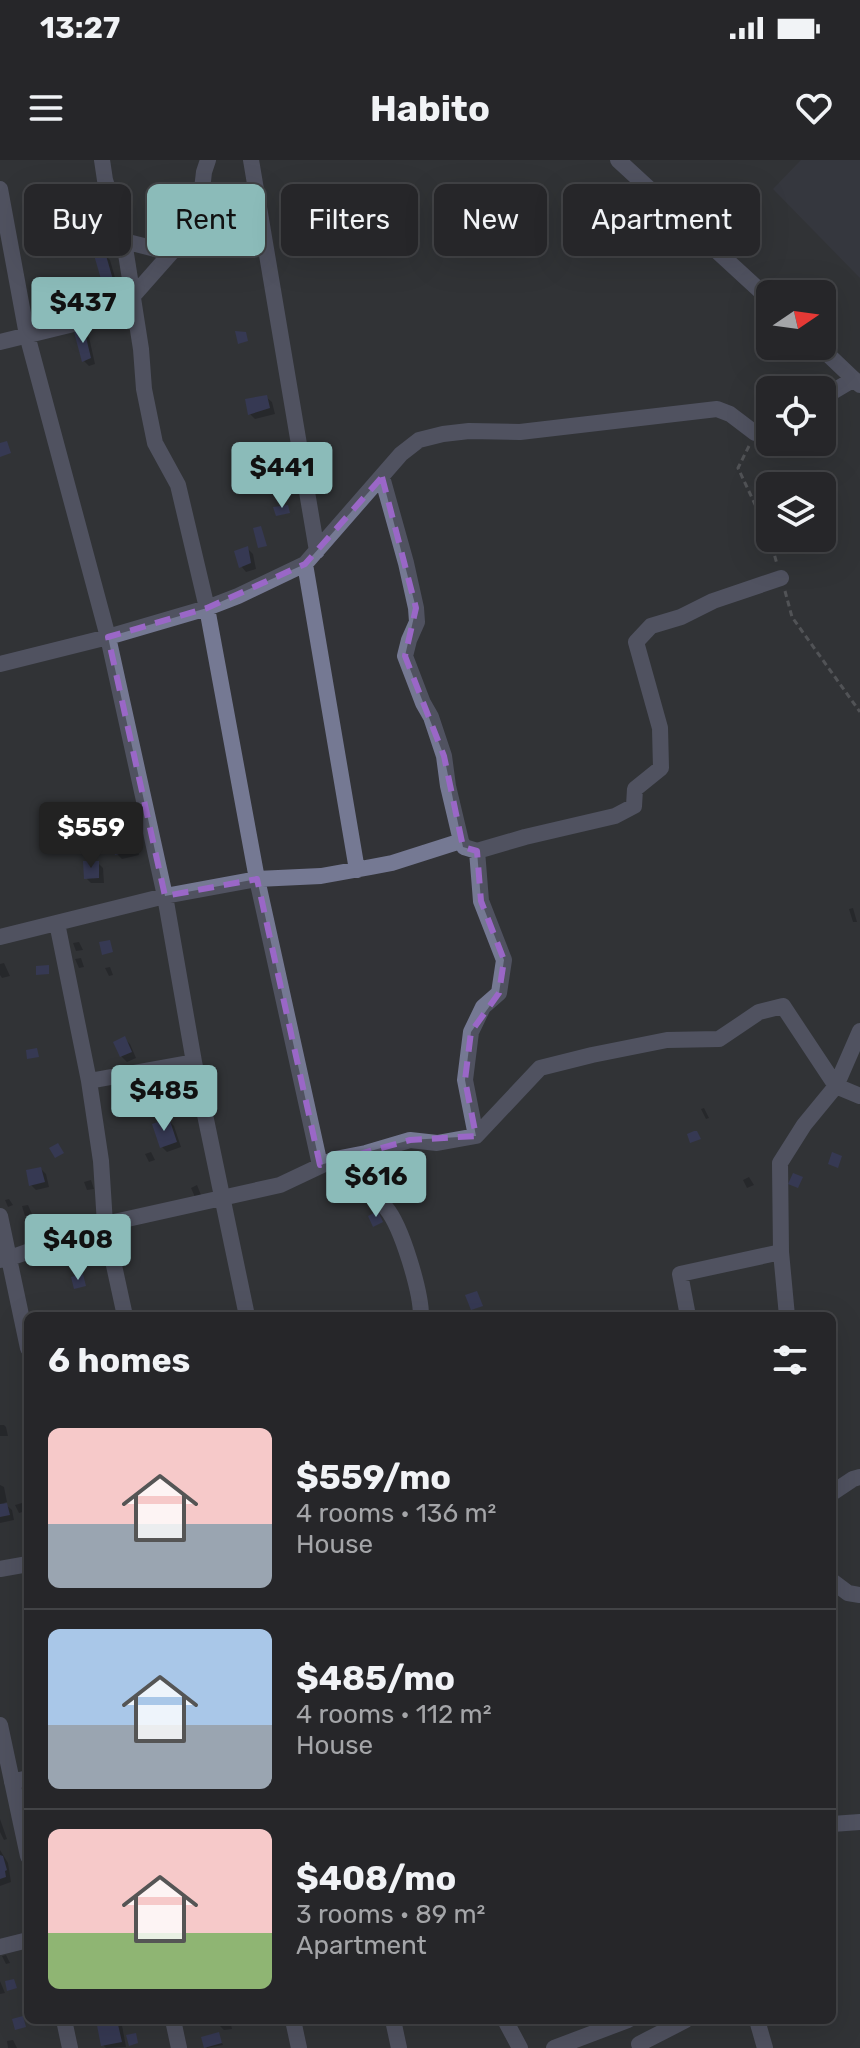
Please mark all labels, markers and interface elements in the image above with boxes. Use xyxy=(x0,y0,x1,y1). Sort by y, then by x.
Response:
text: 13:27 xyxy=(40,10,120,46)
icon: menu xyxy=(24,86,68,130)
icon: heart xyxy=(792,86,836,130)
text: Habito xyxy=(370,87,490,130)
chip: Buy xyxy=(24,184,131,256)
chip: Rent xyxy=(147,184,265,256)
chip: Filters xyxy=(281,184,418,256)
chip: New xyxy=(434,184,547,256)
chip: Apartment xyxy=(563,184,760,256)
pin: $437 xyxy=(36,277,130,345)
north arrow xyxy=(756,280,836,360)
map controls xyxy=(756,280,836,552)
text: $437 xyxy=(49,287,117,318)
button: locate xyxy=(756,376,836,456)
pin: $441 xyxy=(235,442,329,510)
text: $441 xyxy=(249,452,315,483)
button: layers xyxy=(756,472,836,552)
pin: $559 xyxy=(44,802,138,870)
text: $559 xyxy=(57,812,125,843)
pin: $485 xyxy=(117,1065,211,1133)
text: $485 xyxy=(129,1075,199,1106)
pin: $616 xyxy=(329,1151,423,1219)
text: $616 xyxy=(344,1161,408,1192)
pin: $408 xyxy=(31,1214,125,1282)
text: $408 xyxy=(43,1224,113,1255)
icon: filters xyxy=(768,1338,812,1382)
text: 6 homes xyxy=(48,1340,190,1381)
text: $559/mo xyxy=(296,1457,451,1498)
icon: home xyxy=(112,1460,208,1556)
text: 4 rooms · 136 m² xyxy=(296,1498,496,1529)
text: House xyxy=(296,1529,373,1560)
text: $485/mo xyxy=(296,1658,455,1699)
icon: home xyxy=(112,1661,208,1757)
text: 4 rooms · 112 m² xyxy=(296,1699,492,1730)
text: House xyxy=(296,1730,373,1761)
text: $408/mo xyxy=(296,1858,456,1899)
icon: home xyxy=(112,1861,208,1957)
text: 3 rooms · 89 m² xyxy=(296,1899,485,1930)
text: Apartment xyxy=(296,1930,427,1961)

